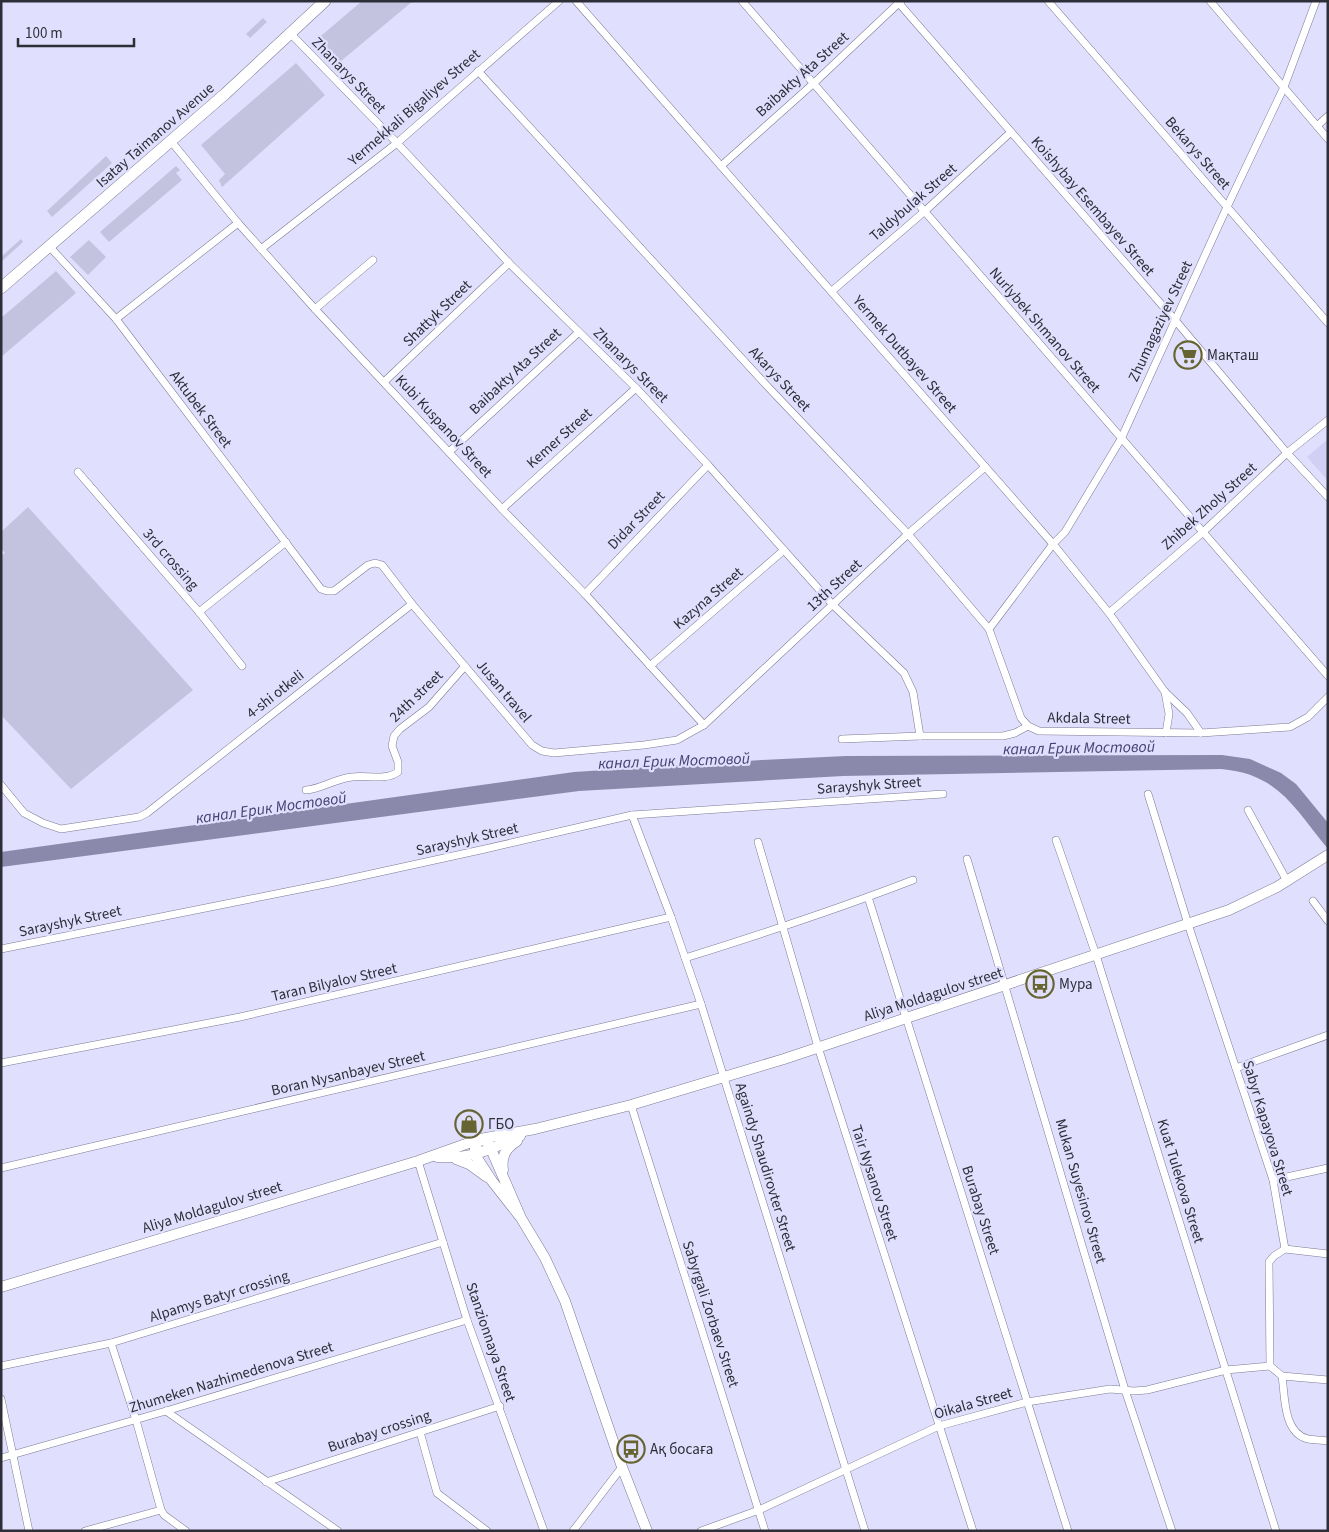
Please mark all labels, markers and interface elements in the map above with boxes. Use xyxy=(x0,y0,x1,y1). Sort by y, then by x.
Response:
scale bar xyxy=(18,15,134,47)
text: 100 m xyxy=(25,23,63,44)
street label: Baibakty Ata Street xyxy=(751,27,853,122)
street label: Zhanarys Street xyxy=(307,32,391,118)
street label: Yermekkali Bigaliyev Street xyxy=(343,44,485,171)
street label: Isatay Taimanov Avenue xyxy=(92,78,219,193)
street label: Bekarys Street xyxy=(1160,112,1235,194)
street label: Koishybay Esembayev Street xyxy=(1026,132,1159,281)
street label: Taldybulak Street xyxy=(865,159,962,246)
street label: Zhumagaziyev Street xyxy=(1123,257,1198,385)
street label: Nurlybek Shmanov Street xyxy=(984,263,1105,398)
street label: Shattyk Street xyxy=(398,275,476,352)
street label: Yermek Dutbayev Street xyxy=(847,290,962,418)
street label: Baibakty Ata Street xyxy=(465,323,566,420)
street label: Zhanarys Street xyxy=(588,323,673,408)
supermarket icon: Мақташ xyxy=(1173,340,1203,370)
street label: Akarys Street xyxy=(744,342,815,417)
place label: Мақташ xyxy=(1207,345,1259,366)
street label: Aktubek Street xyxy=(164,366,237,452)
street label: Kubi Kuspanov Street xyxy=(390,370,497,483)
street label: Kemer Street xyxy=(522,403,597,474)
street label: Zhibek Zholy Street xyxy=(1157,458,1262,555)
street label: Didar Street xyxy=(603,486,670,554)
street label: 3rd crossing xyxy=(138,524,204,595)
street label: 13th Street xyxy=(802,554,867,616)
street label: Kazyna Street xyxy=(669,562,748,634)
street label: Jusan travel xyxy=(471,655,536,727)
street label: 4-shi otkeli xyxy=(242,665,309,724)
street label: 24th street xyxy=(385,666,448,727)
street label: Akdala Street xyxy=(1047,707,1131,730)
water label: канал Ерик Мостовой xyxy=(1003,736,1155,760)
water label: канал Ерик Мостовой xyxy=(598,747,750,775)
street label: Sarayshyk Street xyxy=(816,771,922,800)
water label: канал Ерик Мостовой xyxy=(194,787,348,829)
street label: Sarayshyk Street xyxy=(414,818,520,861)
street label: Sarayshyk Street xyxy=(17,900,123,943)
street label: Taran Bilyalov Street xyxy=(269,958,399,1007)
street label: Aliya Moldagulov street xyxy=(861,962,1005,1027)
bus stop icon: Мура xyxy=(1025,969,1055,999)
place label: Мура xyxy=(1059,974,1093,995)
street label: Boran Nysanbayev Street xyxy=(269,1046,427,1101)
street label: Sabyr Kapayova Street xyxy=(1237,1058,1298,1199)
street label: Againdy Shaudirovter Street xyxy=(730,1080,801,1254)
shop icon: ГБО xyxy=(454,1109,484,1139)
place label: ГБО xyxy=(488,1114,514,1135)
street label: Mukan Suyesinov Street xyxy=(1050,1116,1111,1266)
street label: Kuat Tulekova Street xyxy=(1152,1116,1209,1246)
street label: Tair Nysanov Street xyxy=(846,1122,903,1244)
street label: Burabay Street xyxy=(956,1163,1005,1257)
street label: Aliya Moldagulov street xyxy=(140,1176,285,1239)
street label: Sabyrgali Zorbaev Street xyxy=(677,1238,744,1390)
street label: Alpamys Batyr crossing xyxy=(147,1265,292,1328)
street label: Stanzionnaya Street xyxy=(460,1280,521,1405)
street label: Zhumeken Nazhimedenova Street xyxy=(127,1336,336,1419)
street label: Oikala Street xyxy=(932,1382,1015,1425)
street label: Burabay crossing xyxy=(325,1405,434,1458)
bus stop icon: Ақ босаға xyxy=(616,1434,646,1464)
place label: Ақ босаға xyxy=(650,1439,713,1460)

